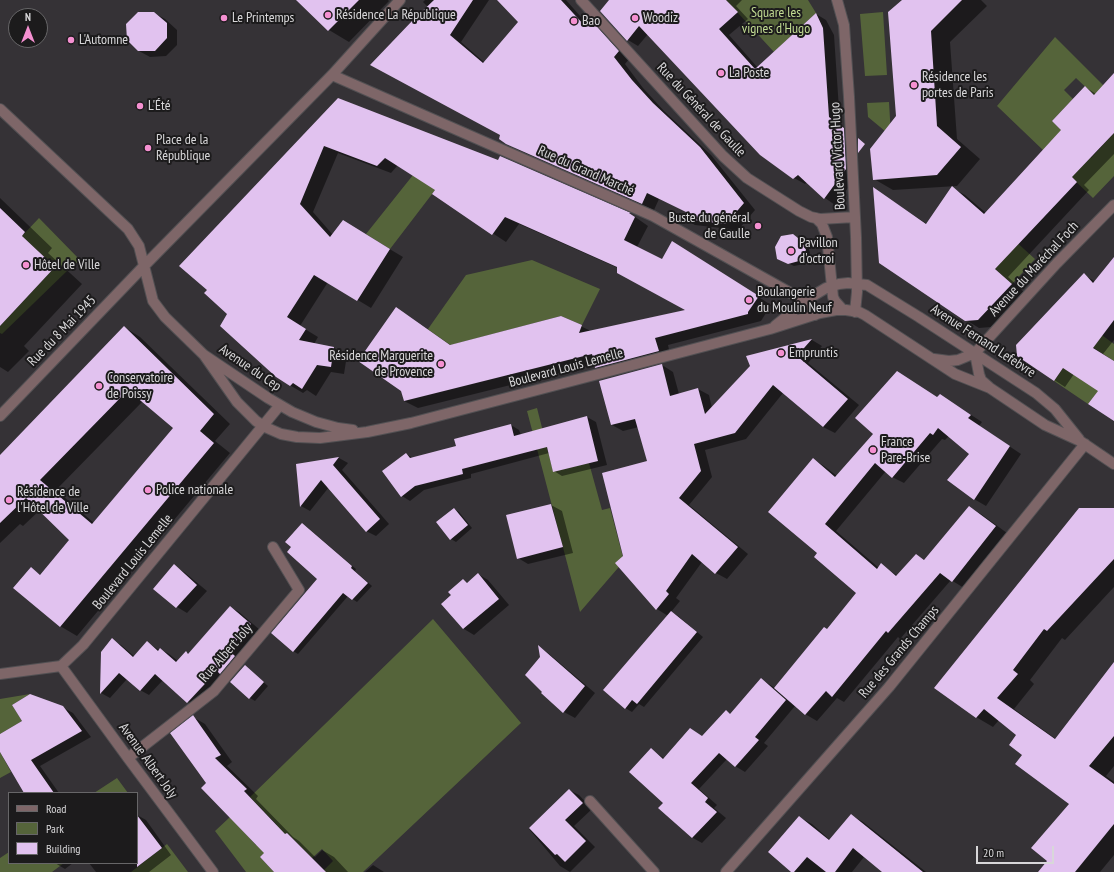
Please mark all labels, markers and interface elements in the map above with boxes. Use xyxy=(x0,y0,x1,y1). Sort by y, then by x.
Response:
park label: Square les vignes d'Hugo xyxy=(742,5,810,38)
place label: Résidence La République xyxy=(336,7,456,23)
north arrow xyxy=(8,8,48,48)
text: N xyxy=(25,10,31,24)
place label: Le Printemps xyxy=(232,10,294,26)
marker: Résidence La République xyxy=(323,10,333,20)
place label: Woodiz xyxy=(643,10,678,26)
marker: Le Printemps xyxy=(219,13,229,23)
place label: Bao xyxy=(582,13,600,29)
marker: Woodiz xyxy=(630,13,640,23)
marker: Bao xyxy=(569,16,579,26)
place label: L'Automne xyxy=(79,32,128,48)
marker: L'Automne xyxy=(66,35,76,45)
street label: Rue du Général de Gaulle xyxy=(653,59,749,161)
place label: La Poste xyxy=(729,65,769,81)
marker: La Poste xyxy=(716,68,726,78)
place label: Résidence les portes de Paris xyxy=(922,69,993,102)
marker: Résidence les portes de Paris xyxy=(909,80,919,90)
place label: L'Été xyxy=(148,98,170,114)
marker: L'Été xyxy=(135,101,145,111)
street label: Boulevard Victor Hugo xyxy=(827,102,849,210)
place label: Place de la République xyxy=(156,132,210,164)
street label: Rue du Grand Marché xyxy=(535,142,637,200)
marker: Place de la République xyxy=(143,143,153,153)
place label: Buste du général de Gaulle xyxy=(669,210,750,242)
street label: Avenue du Maréchal Foch xyxy=(986,218,1082,320)
marker: Buste du général de Gaulle xyxy=(753,221,763,231)
place label: Pavillon d'octroi xyxy=(799,235,838,268)
marker: Pavillon d'octroi xyxy=(786,246,796,256)
place label: Hôtel de Ville xyxy=(34,257,100,273)
marker: Hôtel de Ville xyxy=(21,260,31,270)
place label: Boulangerie du Moulin Neuf xyxy=(757,284,832,316)
street label: Rue du 8 Mai 1945 xyxy=(24,292,100,370)
marker: Boulangerie du Moulin Neuf xyxy=(744,295,754,305)
street label: Avenue Fernand Lefebvre xyxy=(927,301,1039,381)
street label: Avenue du Cep xyxy=(216,341,284,395)
street label: Boulevard Louis Lemelle xyxy=(507,345,625,391)
place label: Empruntis xyxy=(789,345,838,361)
place label: Résidence Marguerite de Provence xyxy=(329,348,433,380)
marker: Empruntis xyxy=(776,348,786,358)
marker: Résidence Marguerite de Provence xyxy=(436,359,446,369)
place label: Conservatoire de Poissy xyxy=(107,370,173,402)
marker: Conservatoire de Poissy xyxy=(94,381,104,391)
place label: France Pare-Brise xyxy=(881,434,930,466)
marker: France Pare-Brise xyxy=(868,445,878,455)
place label: Police nationale xyxy=(156,482,233,498)
place label: Résidence de l'Hôtel de Ville xyxy=(17,484,89,516)
marker: Police nationale xyxy=(143,485,153,495)
marker: Résidence de l'Hôtel de Ville xyxy=(4,495,14,505)
street label: Boulevard Louis Lemelle xyxy=(89,511,177,613)
street label: Rue des Grands Champs xyxy=(855,602,943,702)
street label: Rue Albert Joly xyxy=(196,620,256,686)
street label: Avenue Albert Joly xyxy=(115,720,181,802)
legend xyxy=(8,792,138,864)
text: Road xyxy=(46,801,66,816)
text: Park xyxy=(46,821,64,836)
scale bar xyxy=(978,838,1056,864)
text: Building xyxy=(46,841,81,856)
text: 20 m xyxy=(983,845,1004,860)

